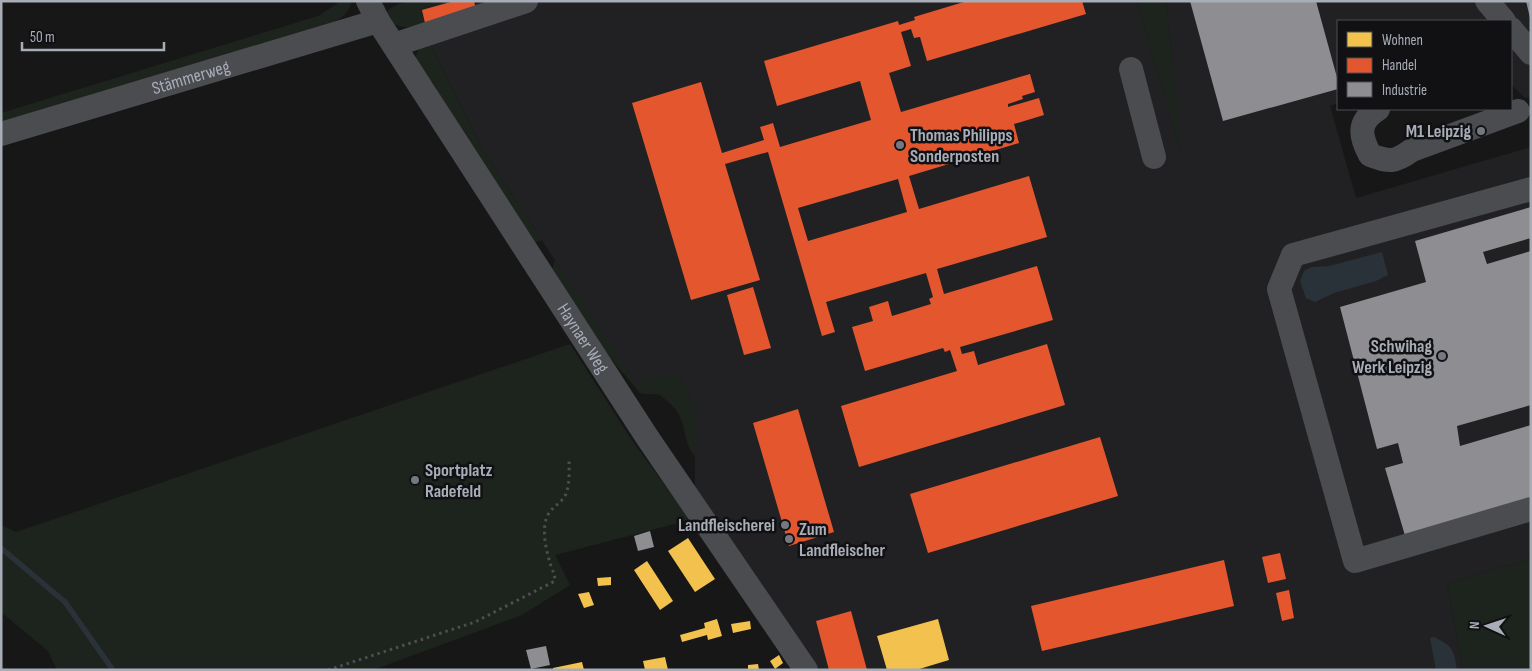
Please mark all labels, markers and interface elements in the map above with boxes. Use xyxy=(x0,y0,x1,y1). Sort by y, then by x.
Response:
scale bar xyxy=(22,20,165,52)
legend xyxy=(1337,20,1512,110)
text: 50 m xyxy=(30,28,55,47)
text: Wohnen xyxy=(1382,31,1423,50)
street label: Stämmerweg xyxy=(149,56,232,99)
text: Handel xyxy=(1382,56,1417,75)
text: Industrie xyxy=(1382,81,1427,100)
place label: M1 Leipzig xyxy=(1406,121,1471,142)
place label: Thomas Philipps Sonderposten xyxy=(910,125,1013,167)
marker: M1 Leipzig xyxy=(1475,125,1487,137)
marker: Thomas Philipps Sonderposten xyxy=(894,139,906,151)
street label: Haynaer Weg xyxy=(553,299,613,377)
place label: Schwihag Werk Leipzig xyxy=(1352,336,1432,378)
marker: Schwihag Werk Leipzig xyxy=(1436,350,1448,362)
place label: Sportplatz Radefeld xyxy=(425,460,492,502)
marker: Sportplatz Radefeld xyxy=(409,474,421,486)
place label: Landfleischerei xyxy=(678,515,775,536)
marker: Landfleischerei xyxy=(779,519,791,531)
place label: Zum Landfleischer xyxy=(799,519,885,561)
marker: Zum Landfleischer xyxy=(783,533,795,545)
north arrow xyxy=(1462,601,1512,651)
text: N xyxy=(1466,621,1483,630)

